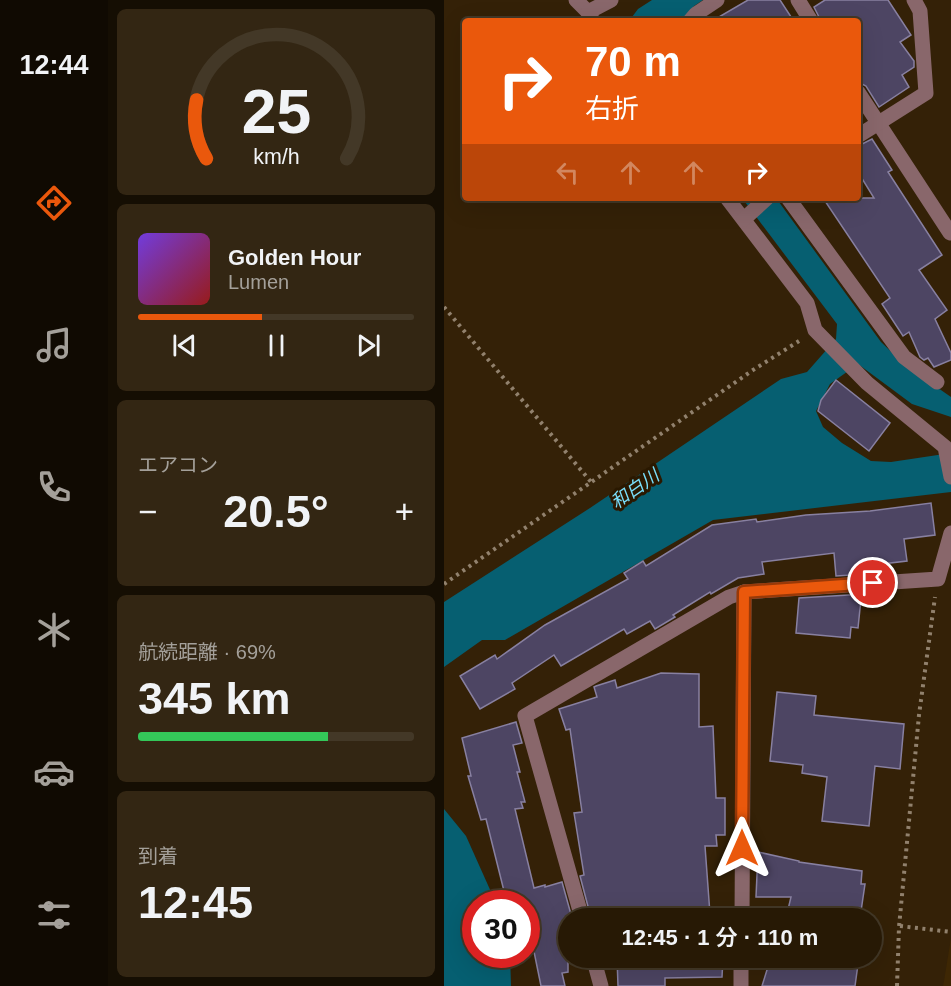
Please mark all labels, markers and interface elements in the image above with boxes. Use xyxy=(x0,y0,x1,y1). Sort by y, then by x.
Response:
text: 70 m xyxy=(585,38,681,85)
icon: right xyxy=(486,42,564,120)
text: 12:44 xyxy=(19,50,89,80)
text: 25 xyxy=(241,77,311,146)
text: 右折 xyxy=(585,94,639,124)
text: km/h xyxy=(253,146,299,170)
icon: left xyxy=(551,156,584,189)
icon: ahead xyxy=(614,156,647,189)
icon: ahead xyxy=(677,156,710,189)
icon: right xyxy=(740,156,773,189)
icon: directions xyxy=(33,182,75,224)
text: Golden Hour xyxy=(228,245,361,270)
text: Lumen xyxy=(228,271,289,293)
icon: music xyxy=(33,324,75,366)
icon: previous xyxy=(168,329,201,362)
icon: pause xyxy=(260,329,293,362)
icon: next xyxy=(352,329,385,362)
text: エアコン xyxy=(138,454,218,476)
water label: 和白川 xyxy=(607,464,664,513)
icon: phone xyxy=(33,466,75,508)
text: 20.5° xyxy=(223,486,329,537)
text: − xyxy=(138,493,157,530)
text: + xyxy=(395,493,414,530)
pin xyxy=(847,557,898,608)
icon: arrive xyxy=(856,566,889,599)
icon: climate xyxy=(33,609,75,651)
text: 航続距離 · 69% xyxy=(138,641,276,663)
text: 345 km xyxy=(138,673,291,724)
icon: car xyxy=(33,751,75,793)
position arrow xyxy=(710,816,774,880)
text: 到着 xyxy=(138,845,178,867)
text: 12:45 xyxy=(138,877,253,928)
speed limit sign: 30 xyxy=(462,890,540,968)
icon: filters xyxy=(33,894,75,936)
text: 12:45 · 1 分 · 110 m xyxy=(622,925,818,950)

